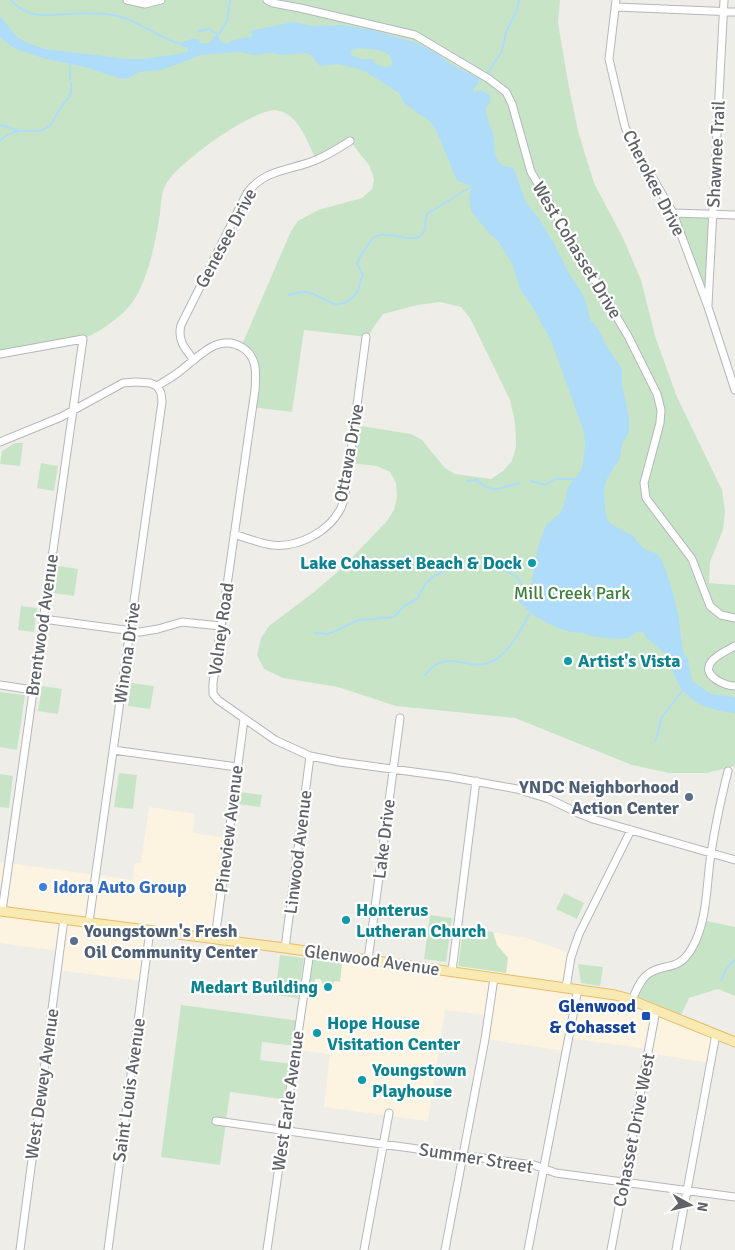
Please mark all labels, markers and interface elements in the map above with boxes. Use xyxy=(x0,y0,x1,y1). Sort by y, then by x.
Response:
street label: Shawnee Trail xyxy=(702,100,730,208)
street label: Cherokee Drive xyxy=(618,126,690,240)
street label: West Cohasset Drive xyxy=(527,177,627,323)
street label: Genesee Drive xyxy=(191,184,261,292)
street label: Ottawa Drive xyxy=(330,402,368,504)
street label: Brentwood Avenue xyxy=(21,552,63,698)
place label: Lake Cohasset Beach & Dock xyxy=(300,552,523,574)
marker: Lake Cohasset Beach & Dock xyxy=(526,557,538,569)
street label: Volney Road xyxy=(204,581,238,677)
park label: Mill Creek Park xyxy=(514,582,630,604)
street label: Winona Drive xyxy=(109,601,145,705)
place label: Artist's Vista xyxy=(578,650,680,672)
marker: Artist's Vista xyxy=(562,655,574,667)
street label: Pineview Avenue xyxy=(210,764,248,894)
place label: YNDC Neighborhood Action Center xyxy=(518,776,680,819)
street label: Linwood Avenue xyxy=(279,789,317,915)
marker: YNDC Neighborhood Action Center xyxy=(683,791,695,803)
street label: Lake Drive xyxy=(368,798,400,880)
place label: Idora Auto Group xyxy=(53,876,187,898)
marker: Idora Auto Group xyxy=(37,881,49,893)
place label: Honterus Lutheran Church xyxy=(356,899,487,942)
marker: Honterus Lutheran Church xyxy=(340,914,352,926)
place label: Youngstown's Fresh Oil Community Center xyxy=(83,920,259,963)
marker: Youngstown's Fresh Oil Community Center xyxy=(68,935,80,947)
street label: Glenwood Avenue xyxy=(303,940,441,980)
place label: Medart Building xyxy=(190,976,318,998)
marker: Medart Building xyxy=(322,981,334,993)
place label: Glenwood & Cohasset xyxy=(549,995,636,1038)
street label: West Dewey Avenue xyxy=(21,1007,63,1161)
marker: Glenwood & Cohasset xyxy=(640,1010,652,1022)
place label: Hope House Visitation Center xyxy=(327,1012,461,1055)
street label: Saint Louis Avenue xyxy=(108,1017,150,1163)
marker: Hope House Visitation Center xyxy=(311,1027,323,1039)
street label: West Earle Avenue xyxy=(267,1029,309,1173)
street label: Cohasset Drive West xyxy=(608,1051,660,1209)
place label: Youngstown Playhouse xyxy=(371,1059,467,1102)
marker: Youngstown Playhouse xyxy=(356,1074,368,1086)
street label: Summer Street xyxy=(417,1138,535,1178)
north arrow xyxy=(665,1180,715,1230)
text: N xyxy=(693,1201,711,1213)

